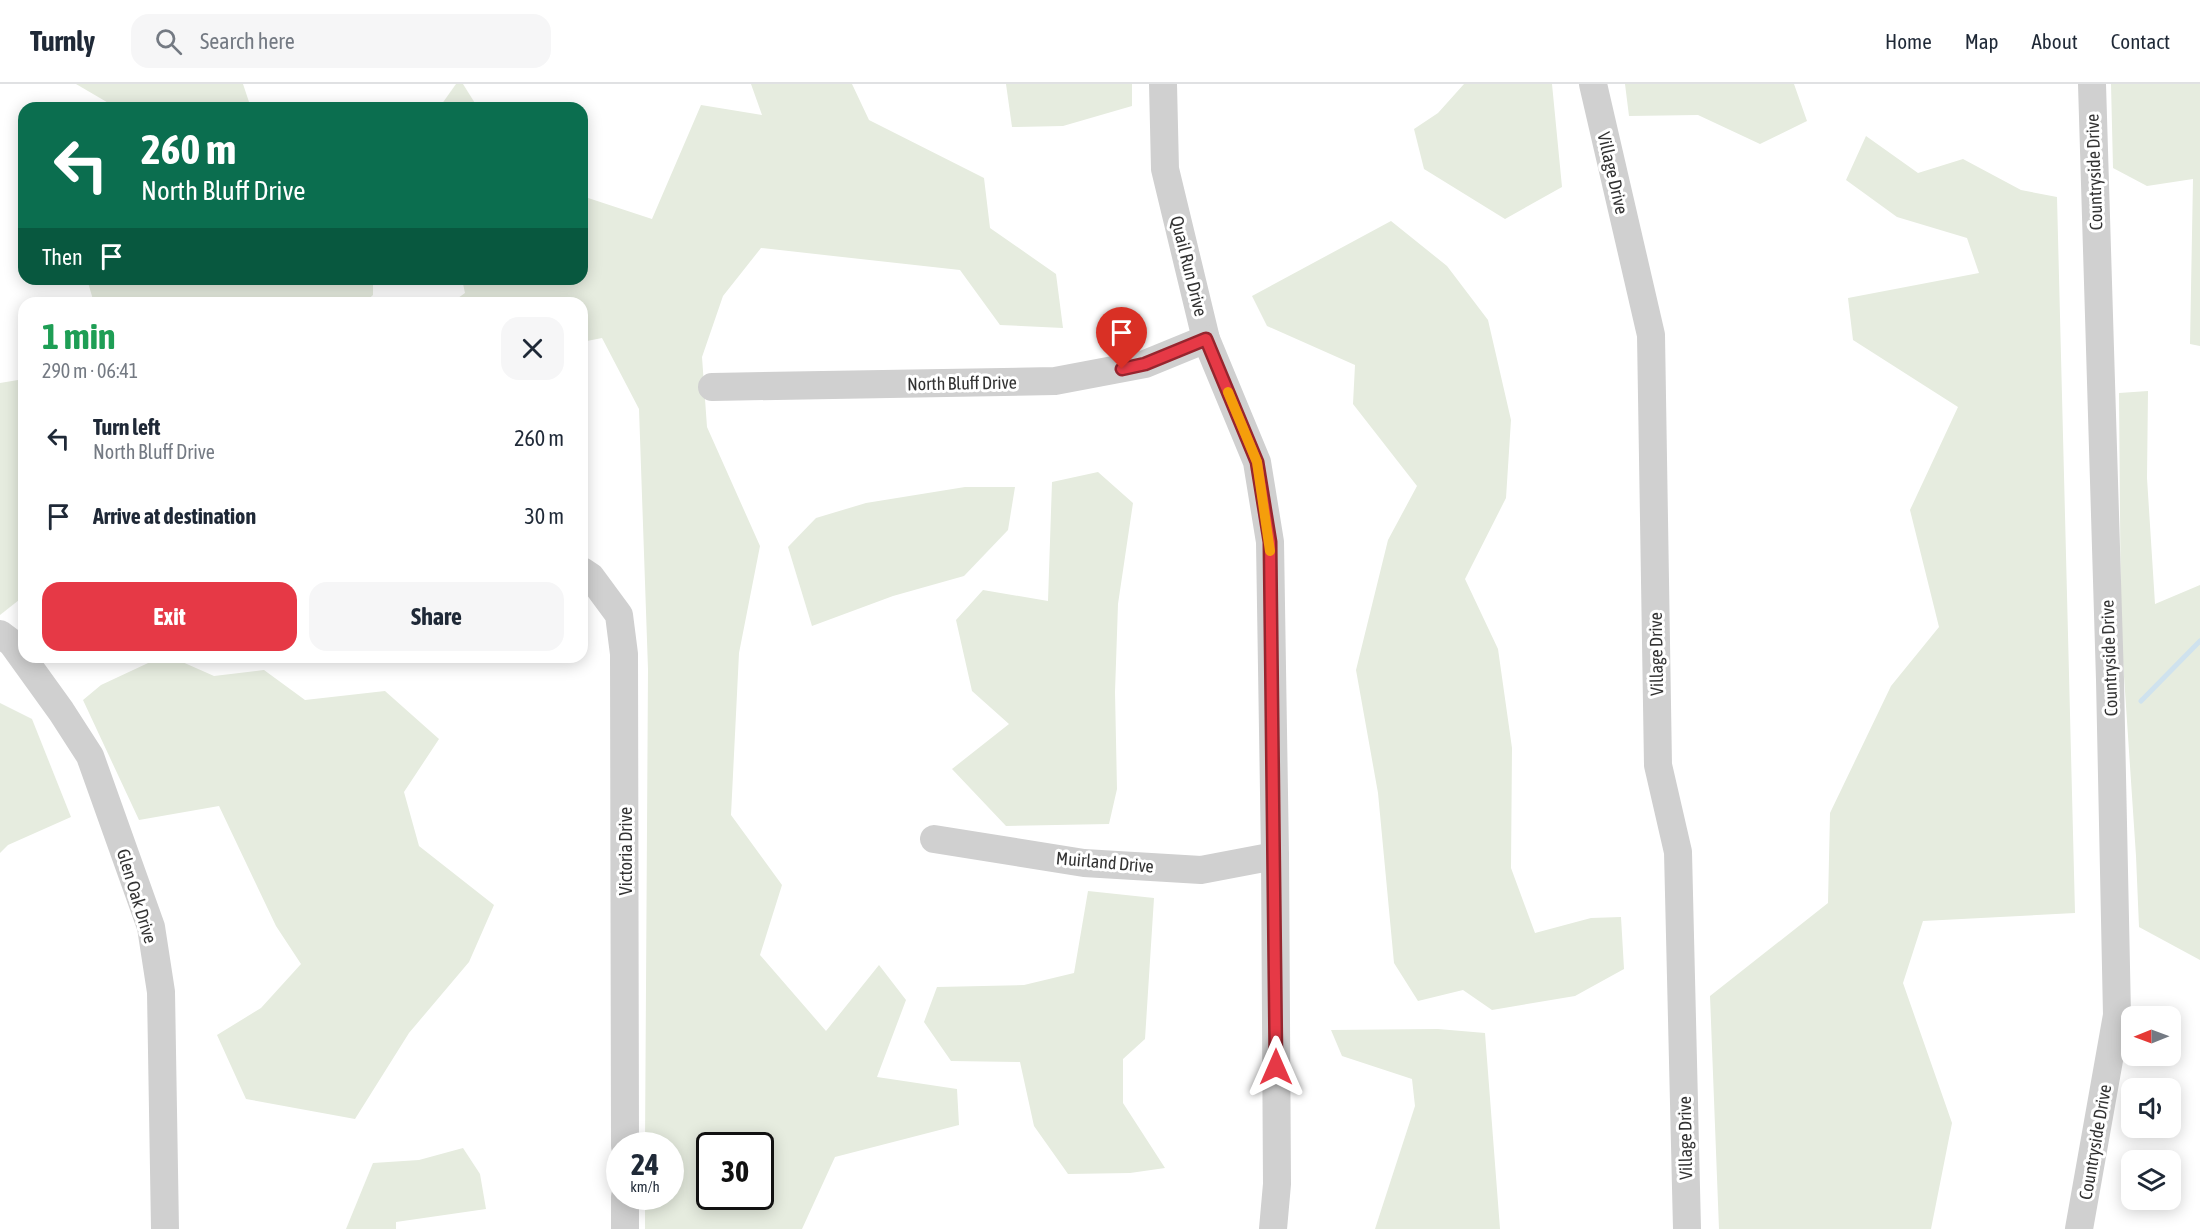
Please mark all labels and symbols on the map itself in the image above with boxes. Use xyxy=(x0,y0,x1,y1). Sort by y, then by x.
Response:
street label: Countryside Drive xyxy=(2081,113,2107,231)
street label: Village Drive xyxy=(1593,130,1633,216)
street label: Quail Run Drive xyxy=(1166,214,1212,318)
pin xyxy=(1096,307,1147,369)
street label: North Bluff Drive xyxy=(907,372,1017,394)
street label: Countryside Drive xyxy=(2096,599,2122,717)
street label: Village Drive xyxy=(1645,612,1667,696)
street label: Victoria Drive xyxy=(615,807,636,895)
street label: Glen Oak Drive xyxy=(113,846,161,946)
street label: Muirland Drive xyxy=(1055,847,1155,877)
north arrow xyxy=(2121,1006,2181,1066)
position arrow xyxy=(1244,1035,1308,1099)
street label: Countryside Drive xyxy=(2075,1083,2115,1201)
street label: Village Drive xyxy=(1674,1096,1696,1180)
speed limit sign: 30 xyxy=(696,1132,774,1210)

